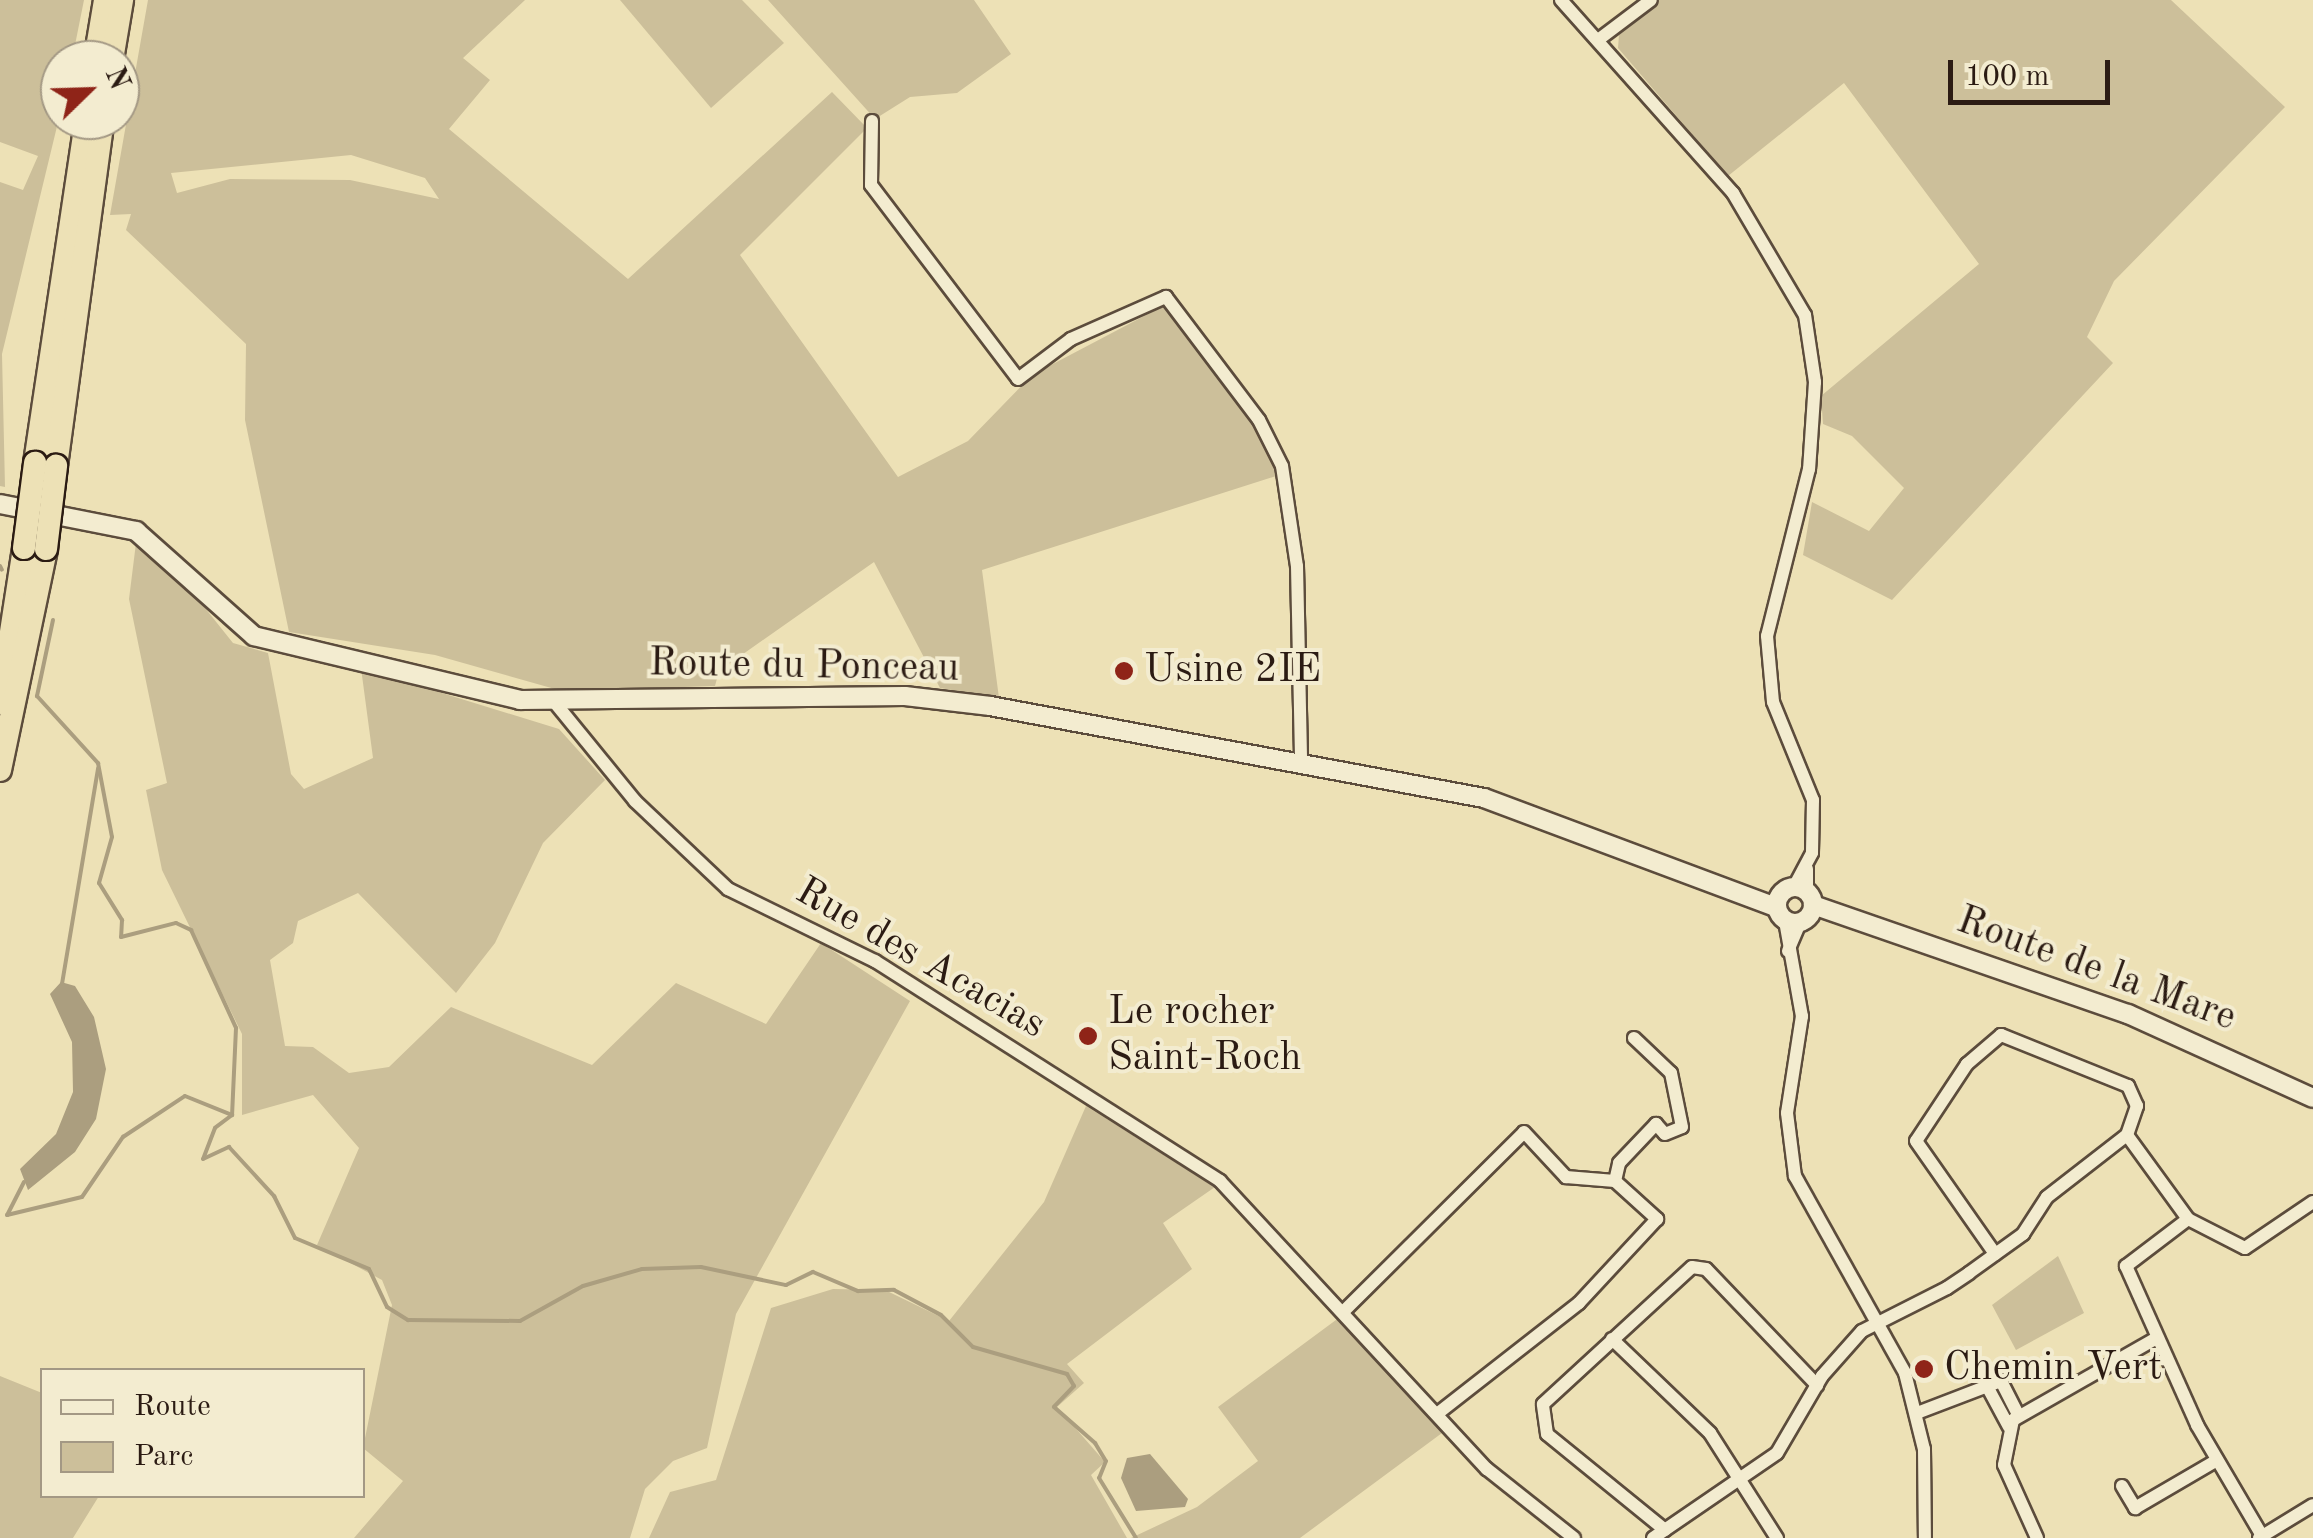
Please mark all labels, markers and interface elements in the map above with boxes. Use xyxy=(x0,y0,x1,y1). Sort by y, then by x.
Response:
north arrow xyxy=(40,40,140,140)
scale bar xyxy=(1953,40,2116,102)
text: 100 m xyxy=(1965,62,2049,92)
text: N xyxy=(99,64,133,94)
street label: Route du Ponceau xyxy=(648,640,960,694)
place label: Usine 2IE xyxy=(1144,647,1321,695)
marker: Usine 2IE xyxy=(1113,660,1135,682)
street label: Rue des Acacias xyxy=(787,868,1053,1050)
street label: Route de la Mare xyxy=(1950,897,2242,1043)
place label: Le rocher Saint-Roch xyxy=(1108,989,1301,1083)
marker: Le rocher Saint-Roch xyxy=(1077,1025,1099,1047)
place label: Chemin Vert xyxy=(1944,1345,2162,1393)
marker: Chemin Vert xyxy=(1913,1358,1935,1380)
legend xyxy=(40,1368,365,1498)
text: Route xyxy=(134,1392,211,1422)
text: Parc xyxy=(134,1442,193,1472)

